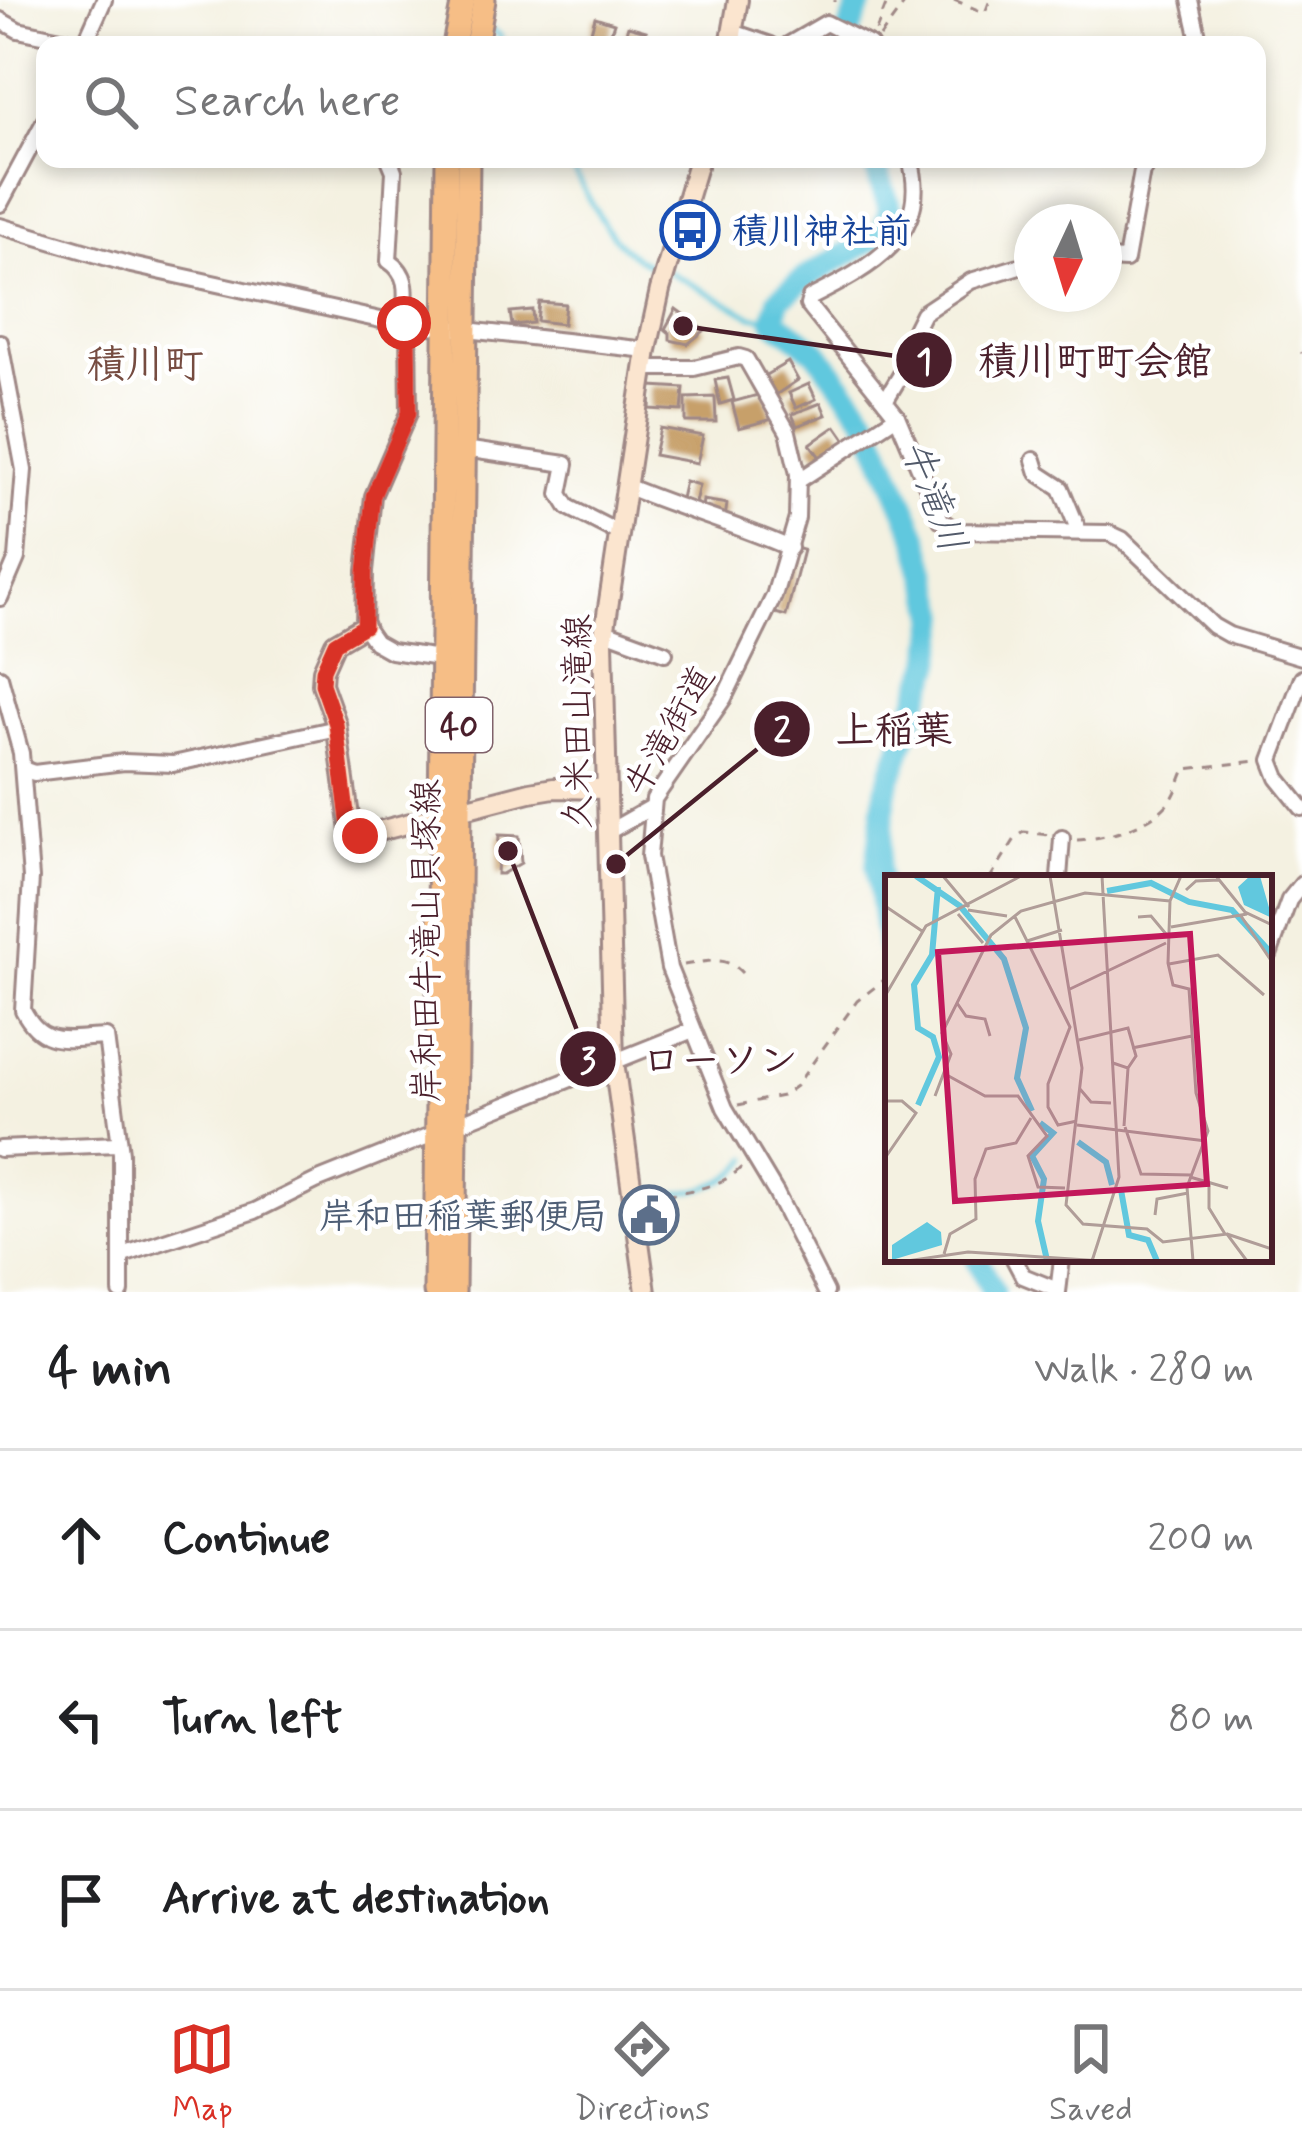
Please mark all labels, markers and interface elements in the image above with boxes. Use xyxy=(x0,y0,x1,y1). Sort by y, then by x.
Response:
search box xyxy=(36,36,1266,168)
icon: search xyxy=(78,69,144,135)
text: Search here xyxy=(174,73,401,132)
bus stop icon: 積川神社前 xyxy=(659,199,721,261)
north arrow xyxy=(1014,204,1122,312)
place label: 積川神社前 xyxy=(732,210,912,257)
route start xyxy=(377,296,431,350)
callout: 積川町町会館 xyxy=(894,323,1236,398)
text: 積川町町会館 xyxy=(978,338,1212,389)
text: 1 xyxy=(916,340,932,387)
district label: 積川町 xyxy=(86,341,204,392)
water label: 牛滝川 xyxy=(887,432,977,560)
street label: 久米田山滝線 xyxy=(556,614,603,830)
street label: 牛滝街道 xyxy=(615,658,727,806)
callout: 上稲葉 xyxy=(752,691,977,766)
road number: 40 xyxy=(426,698,492,752)
text: 上稲葉 xyxy=(835,707,953,758)
text: 2 xyxy=(773,709,791,756)
street label: 岸和田牛滝山貝塚線 xyxy=(405,779,452,1103)
route end xyxy=(333,809,387,863)
inset map xyxy=(885,875,1272,1262)
callout: ローソン xyxy=(558,1022,822,1097)
text: ローソン xyxy=(642,1037,798,1088)
text: 3 xyxy=(580,1039,597,1086)
public building icon: 岸和田稲葉郵便局 xyxy=(618,1184,680,1246)
place label: 岸和田稲葉郵便局 xyxy=(319,1195,607,1242)
text: 4 min xyxy=(48,1337,172,1403)
text: Walk · 280 m xyxy=(1034,1345,1254,1396)
icon: ahead xyxy=(48,1507,114,1573)
text: Continue xyxy=(162,1510,330,1569)
text: 200 m xyxy=(1148,1514,1254,1565)
icon: left xyxy=(48,1687,114,1753)
text: Turn left xyxy=(162,1690,342,1749)
text: 80 m xyxy=(1168,1694,1254,1745)
icon: arrive xyxy=(48,1867,114,1933)
text: Arrive at destination xyxy=(162,1870,550,1929)
tab: Map xyxy=(169,2016,235,2132)
tab: Directions xyxy=(574,2016,710,2132)
tab: Saved xyxy=(1049,2016,1133,2132)

